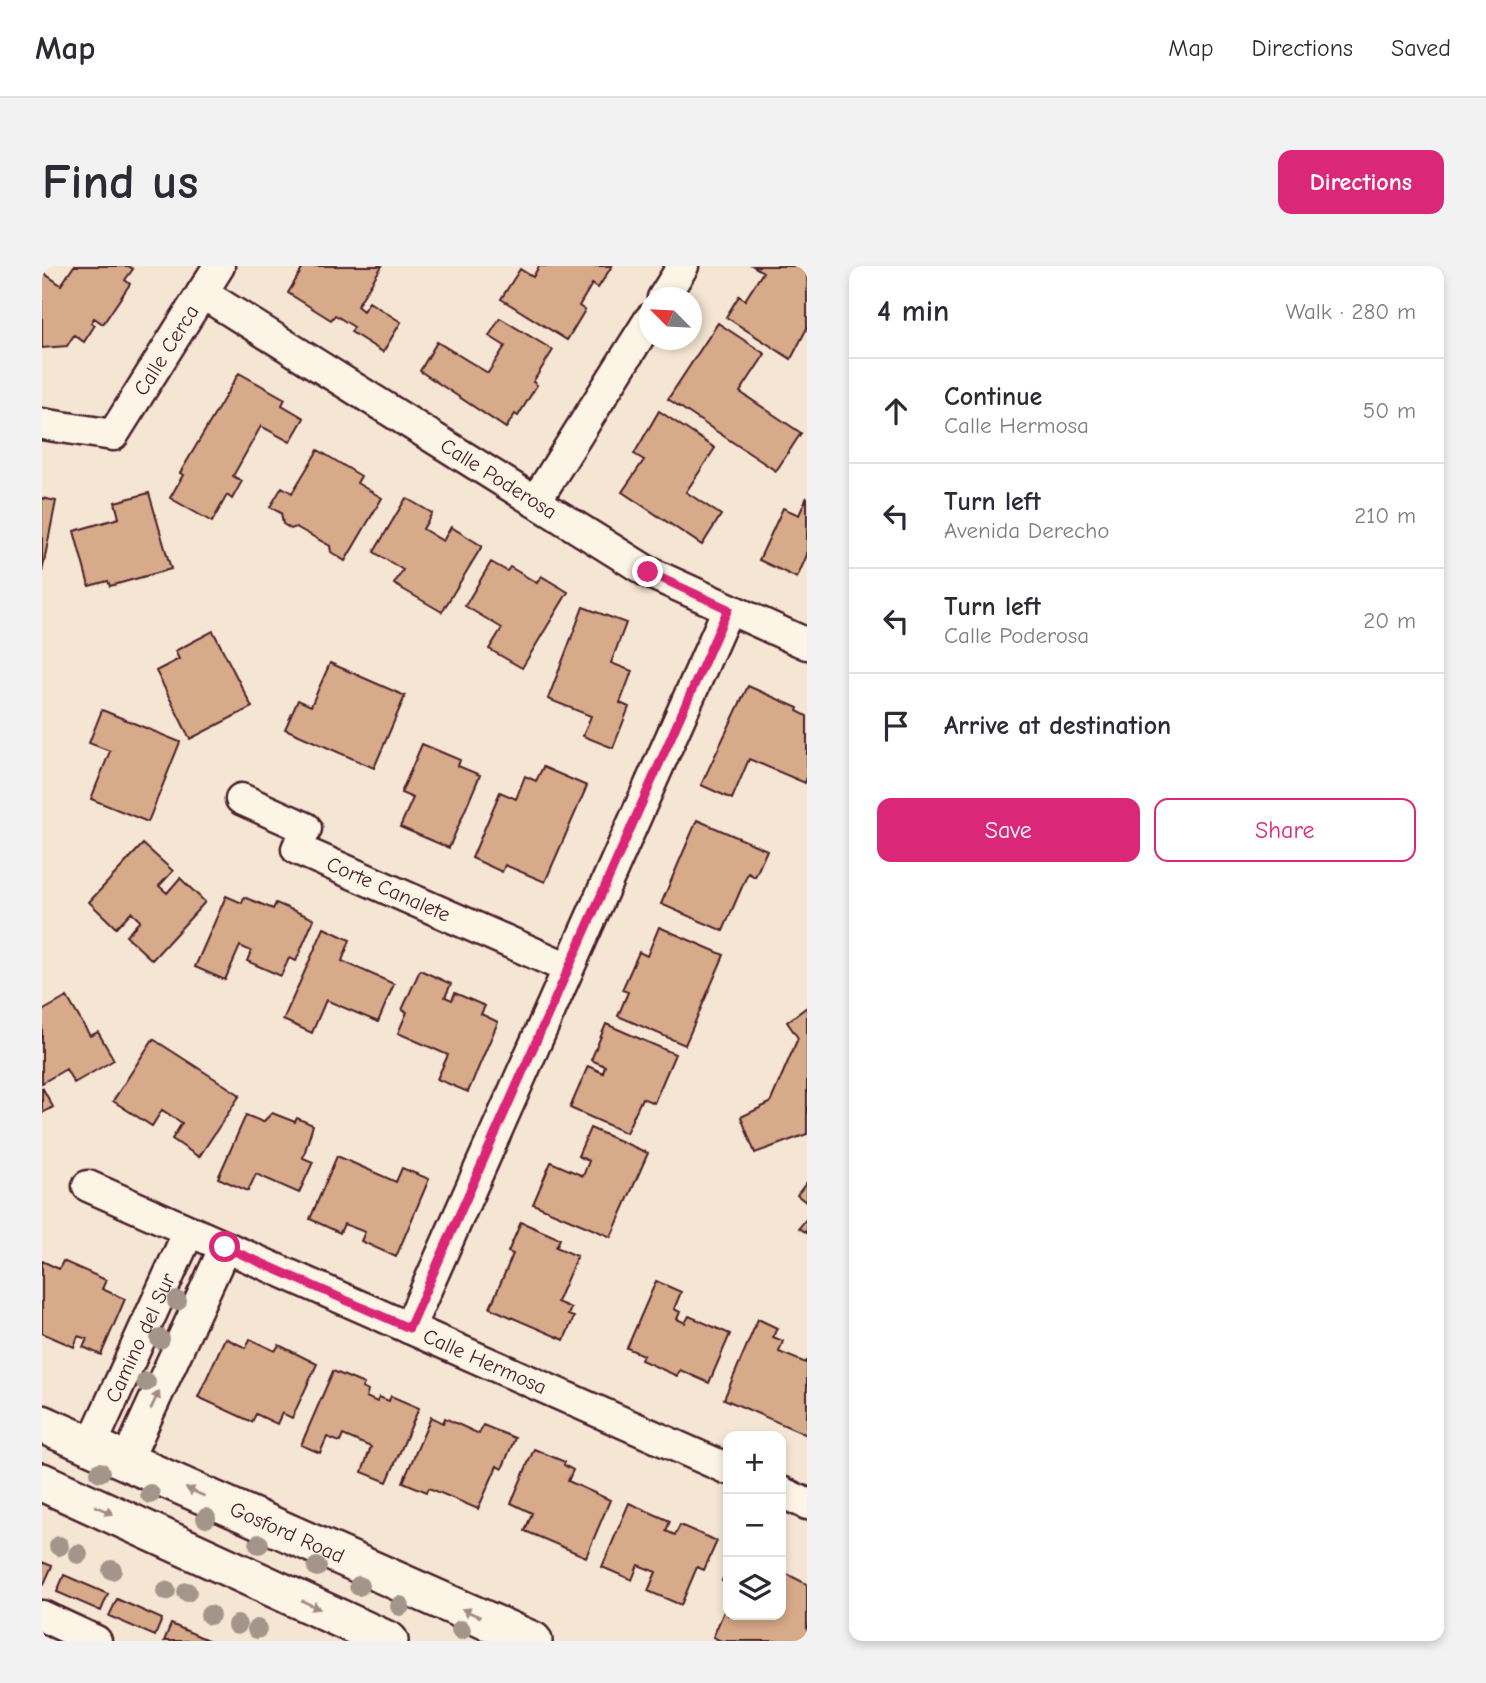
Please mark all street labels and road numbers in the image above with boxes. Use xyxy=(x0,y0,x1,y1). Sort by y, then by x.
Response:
street label: Calle Cerca xyxy=(129,300,204,400)
street label: Calle Poderosa xyxy=(436,433,561,524)
street label: Corte Canalete xyxy=(323,852,454,927)
street label: Camino del Sur xyxy=(100,1269,181,1406)
street label: Calle Hermosa xyxy=(420,1324,550,1399)
street label: Gosford Road xyxy=(226,1497,348,1568)

